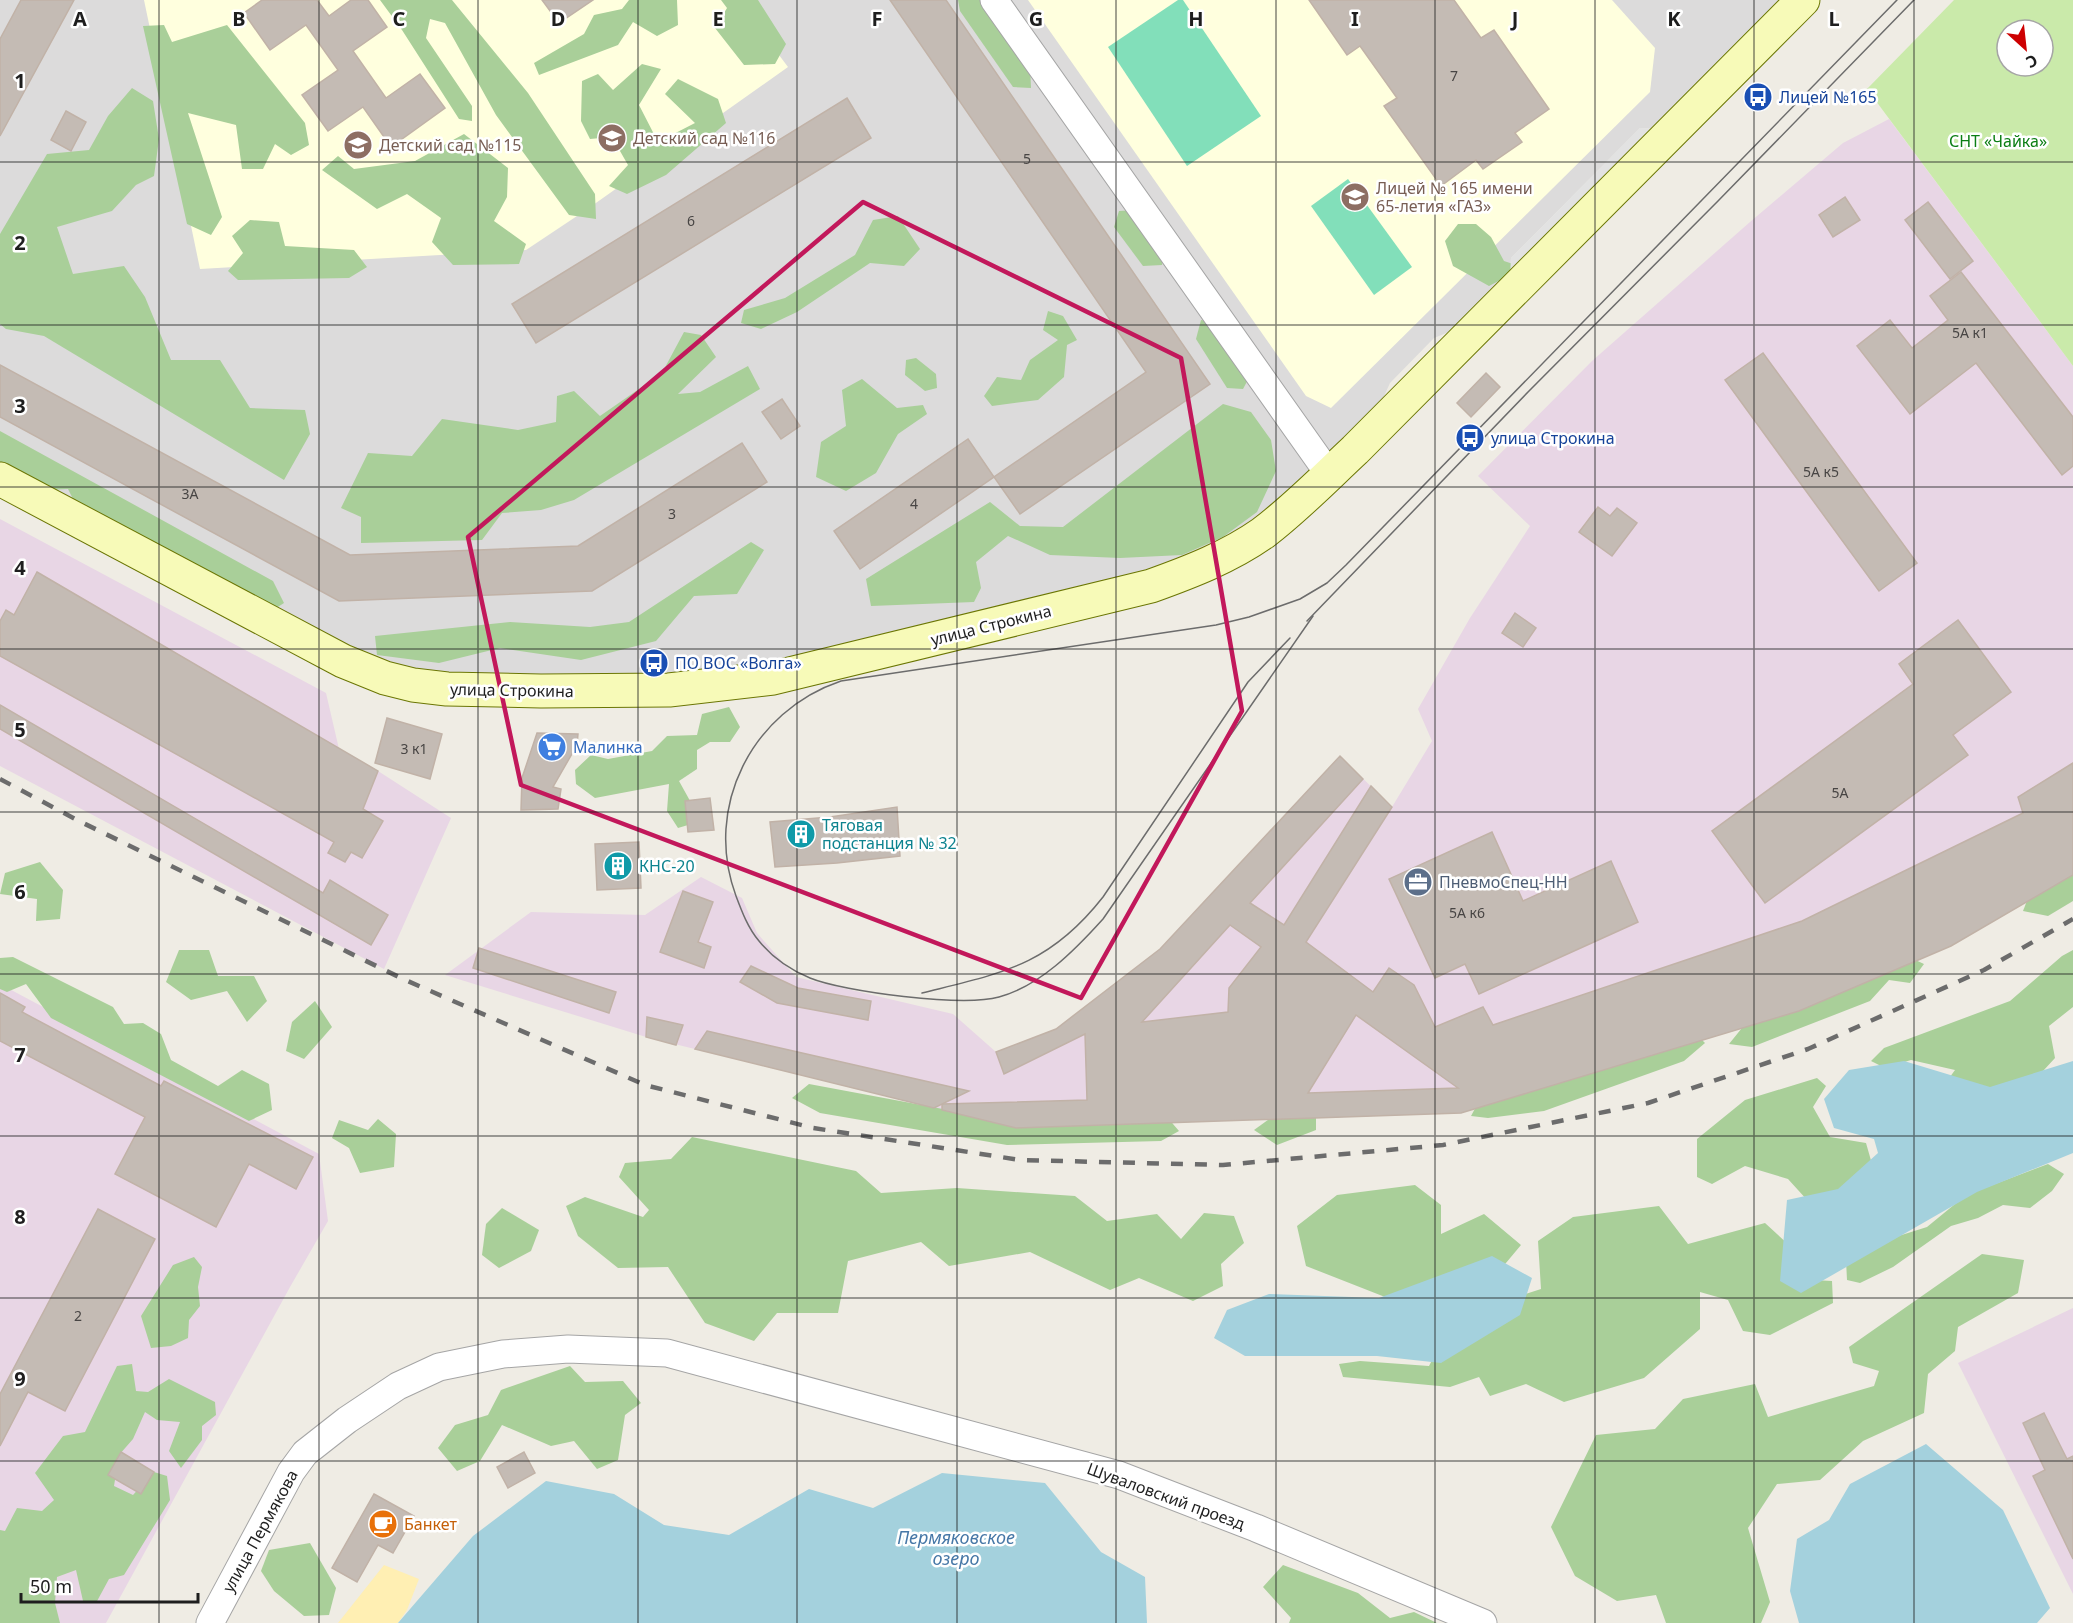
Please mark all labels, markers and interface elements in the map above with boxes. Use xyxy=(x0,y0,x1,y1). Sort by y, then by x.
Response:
text: A xyxy=(73,5,87,32)
text: B xyxy=(232,5,246,32)
text: C xyxy=(393,5,406,32)
text: D xyxy=(551,5,565,32)
text: E xyxy=(712,5,724,32)
text: F xyxy=(872,5,882,32)
text: G xyxy=(1029,5,1043,32)
text: H xyxy=(1188,5,1204,32)
text: I xyxy=(1351,5,1359,32)
text: J xyxy=(1510,5,1518,32)
text: K xyxy=(1667,5,1681,32)
text: L xyxy=(1828,5,1840,32)
north arrow xyxy=(1995,18,2055,78)
text: С xyxy=(2022,49,2041,74)
house number: 7 xyxy=(1450,66,1458,85)
text: 1 xyxy=(14,67,26,94)
bus stop icon: Лицей №165 xyxy=(1742,81,1774,113)
place label: Лицей №165 xyxy=(1779,86,1877,108)
school or university icon: Детский сад №116 xyxy=(596,122,628,154)
place label: Детский сад №116 xyxy=(633,127,775,149)
school or university icon: Детский сад №115 xyxy=(342,129,374,161)
park label: СНТ «Чайка» xyxy=(1949,130,2047,152)
place label: Детский сад №115 xyxy=(379,134,521,156)
house number: 5 xyxy=(1023,149,1031,168)
place label: Лицей № 165 имени 65-летия «ГАЗ» xyxy=(1376,177,1533,217)
school or university icon: Лицей № 165 имени 65-летия «ГАЗ» xyxy=(1339,181,1371,213)
house number: 6 xyxy=(687,211,695,230)
text: 2 xyxy=(14,229,26,256)
house number: 5А к1 xyxy=(1952,323,1988,342)
text: 3 xyxy=(14,392,26,419)
bus stop icon: улица Строкина xyxy=(1454,422,1486,454)
place label: улица Строкина xyxy=(1491,427,1615,449)
house number: 5А к5 xyxy=(1803,462,1839,481)
house number: 3А xyxy=(182,484,199,503)
house number: 4 xyxy=(910,494,918,513)
house number: 3 xyxy=(668,504,676,523)
text: 4 xyxy=(14,554,26,581)
street label: улица Строкина xyxy=(928,599,1054,651)
bus stop icon: ПО ВОС «Волга» xyxy=(638,647,670,679)
place label: ПО ВОС «Волга» xyxy=(675,652,802,674)
street label: улица Строкина xyxy=(450,678,574,702)
text: 5 xyxy=(14,716,26,743)
supermarket icon: Малинка xyxy=(536,731,568,763)
place label: Малинка xyxy=(573,736,643,758)
house number: 3 к1 xyxy=(400,739,428,758)
house number: 5А xyxy=(1832,783,1849,802)
place label: Тяговая подстанция № 32 xyxy=(822,814,957,854)
building icon: Тяговая подстанция № 32 xyxy=(785,818,817,850)
building icon: КНС-20 xyxy=(602,850,634,882)
place label: КНС-20 xyxy=(639,855,695,877)
office icon: ПневмоСпец-НН xyxy=(1402,866,1434,898)
place label: ПневмоСпец-НН xyxy=(1439,871,1568,893)
text: 6 xyxy=(14,878,26,905)
house number: 5А к6 xyxy=(1449,903,1485,922)
text: 7 xyxy=(14,1041,26,1068)
text: 8 xyxy=(14,1203,26,1230)
house number: 2 xyxy=(74,1306,82,1325)
text: 9 xyxy=(14,1365,26,1392)
street label: Шуваловский проезд xyxy=(1084,1457,1248,1535)
street label: улица Пермякова xyxy=(217,1466,303,1596)
cafe icon: Банкет xyxy=(367,1508,399,1540)
place label: Банкет xyxy=(404,1513,457,1535)
water label: Пермяковское озеро xyxy=(897,1525,1015,1570)
scale bar xyxy=(21,1566,198,1604)
text: 50 m xyxy=(30,1574,72,1598)

